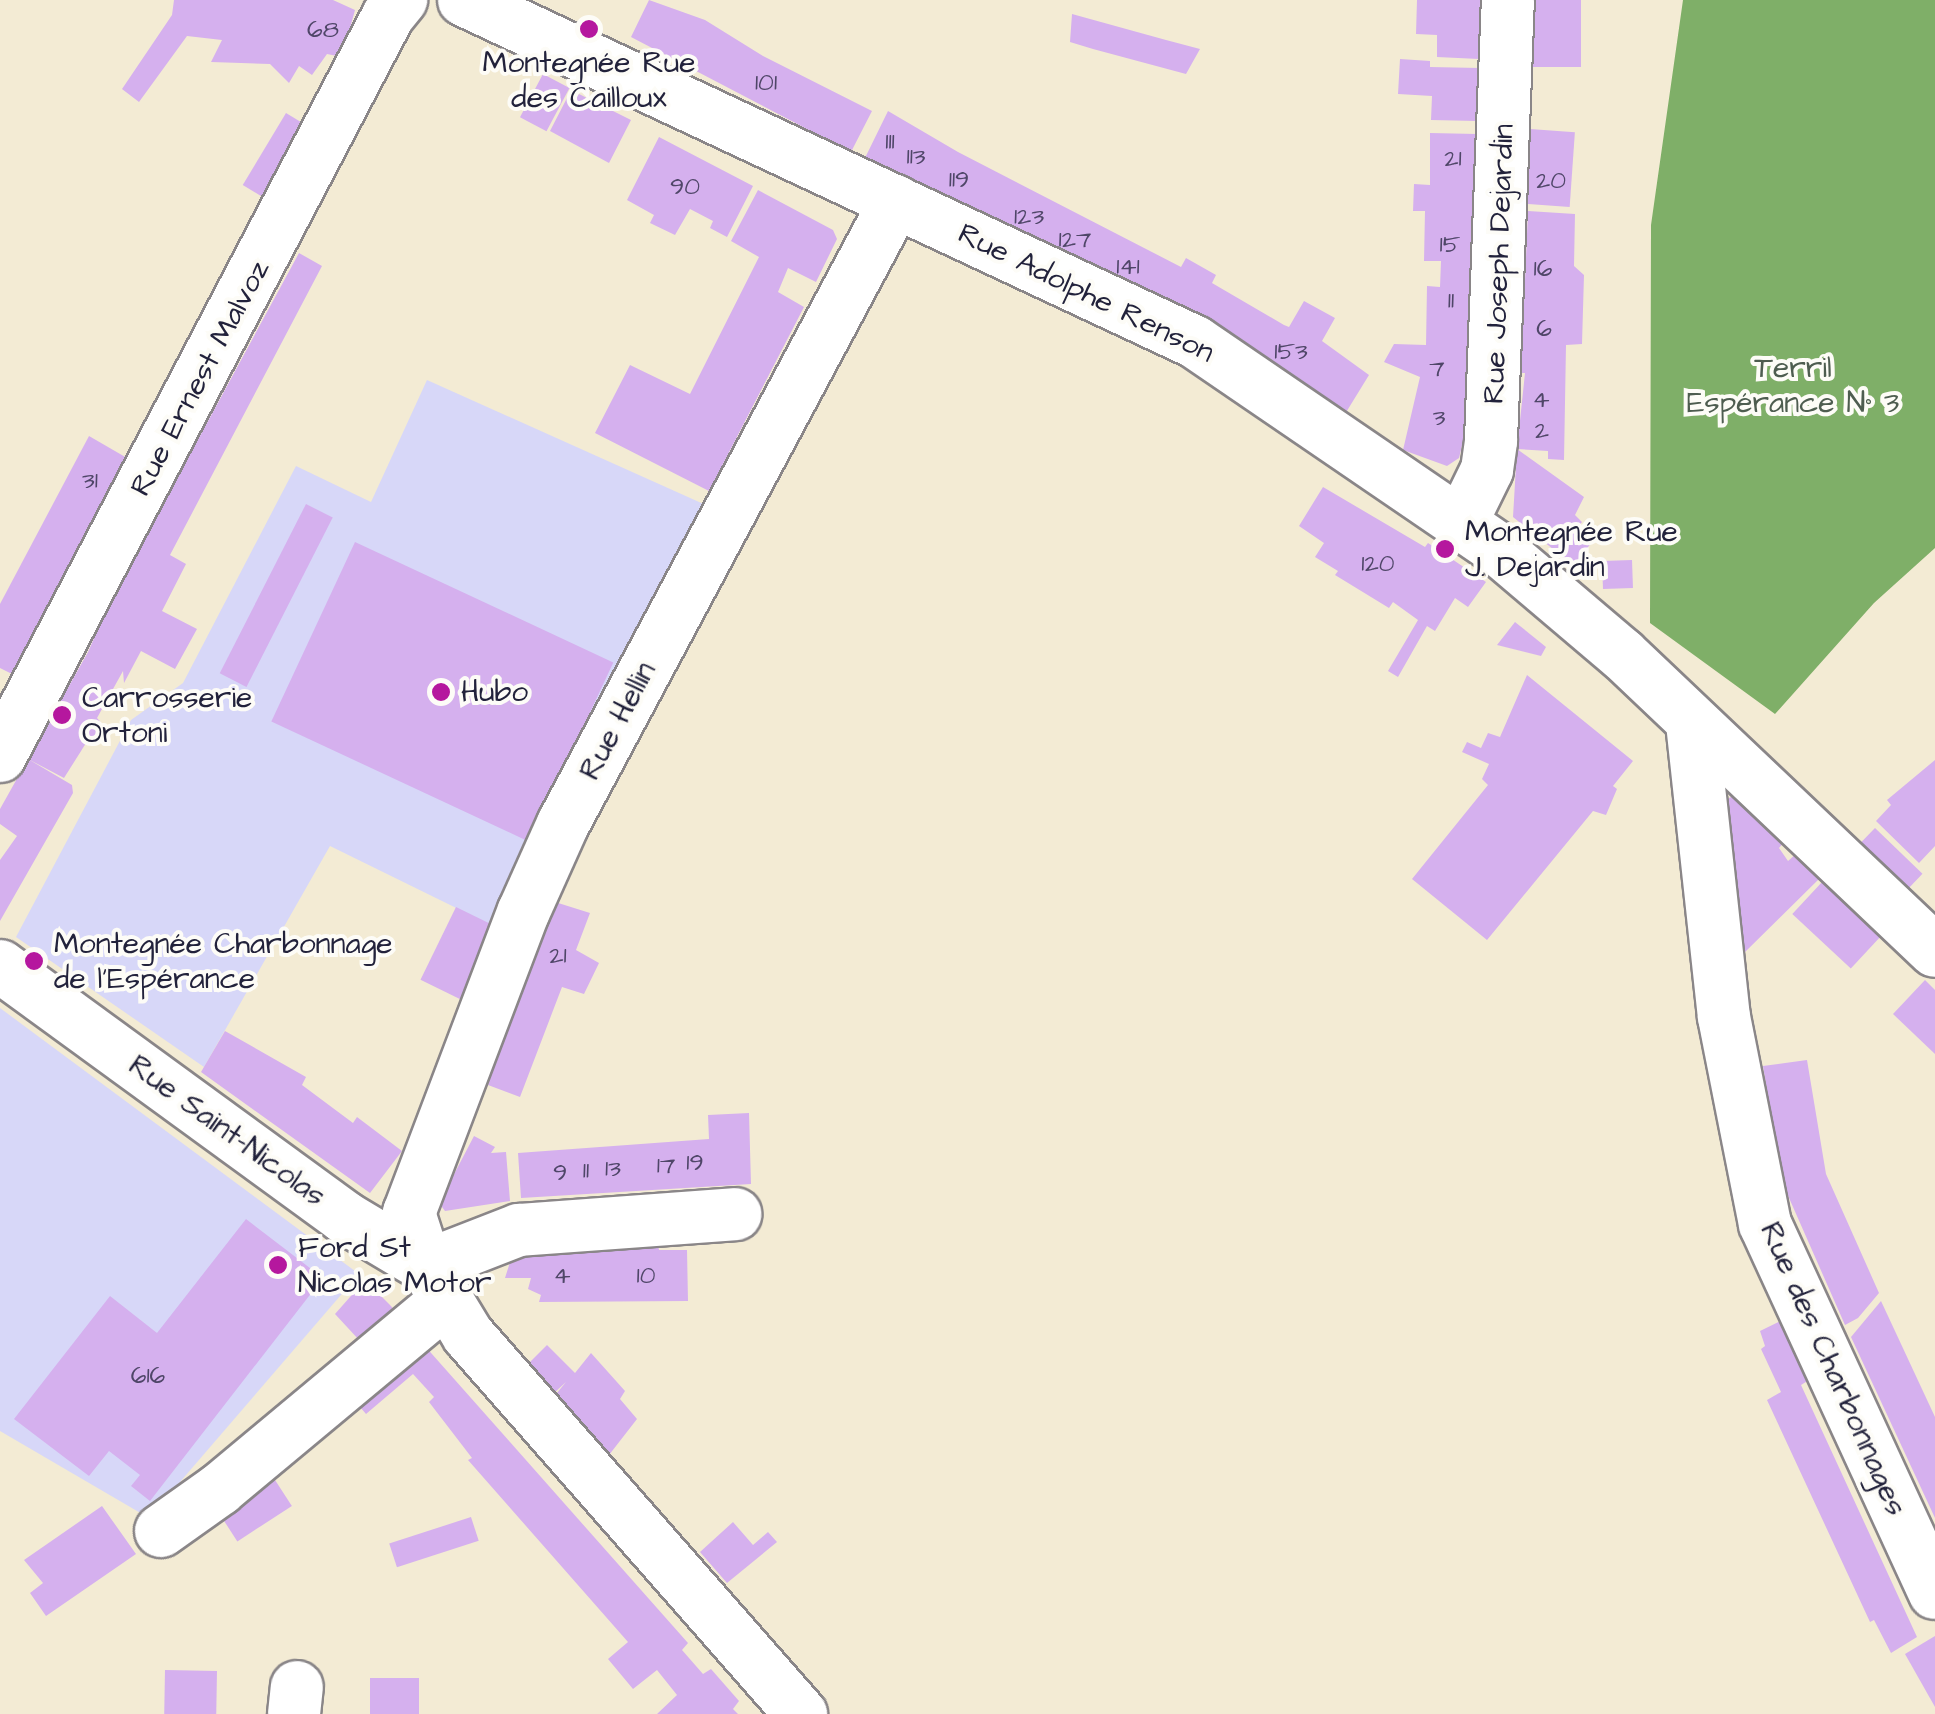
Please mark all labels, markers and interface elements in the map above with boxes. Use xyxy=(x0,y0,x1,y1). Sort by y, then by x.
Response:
house number: 68 xyxy=(307,15,339,45)
marker: Montegnée Rue des Cailloux xyxy=(578,18,600,40)
place label: Montegnée Rue des Cailloux xyxy=(483,45,695,116)
house number: 101 xyxy=(755,68,777,98)
street label: Rue Joseph Dejardin xyxy=(1476,123,1522,405)
house number: 111 xyxy=(885,127,895,157)
house number: 113 xyxy=(906,142,926,172)
house number: 21 xyxy=(1444,144,1462,174)
house number: 119 xyxy=(949,165,969,195)
house number: 20 xyxy=(1536,166,1566,196)
house number: 90 xyxy=(670,172,700,202)
house number: 123 xyxy=(1014,202,1044,232)
street label: Rue Adolphe Renson xyxy=(952,215,1220,371)
house number: 127 xyxy=(1059,225,1091,255)
house number: 15 xyxy=(1440,230,1460,260)
house number: 141 xyxy=(1116,252,1140,282)
street label: Rue Ernest Malvoz xyxy=(123,254,277,502)
house number: 16 xyxy=(1534,254,1552,284)
house number: 11 xyxy=(1448,286,1454,316)
house number: 6 xyxy=(1536,314,1552,344)
house number: 153 xyxy=(1274,337,1308,367)
park label: Terril Espérance N° 3 xyxy=(1687,350,1899,420)
house number: 7 xyxy=(1429,354,1445,384)
house number: 4 xyxy=(1532,385,1550,415)
house number: 3 xyxy=(1433,403,1445,433)
house number: 2 xyxy=(1535,416,1549,446)
house number: 31 xyxy=(82,466,98,496)
place label: Montegnée Rue J. Dejardin xyxy=(1465,514,1678,584)
marker: Montegnée Rue J. Dejardin xyxy=(1434,538,1456,560)
house number: 120 xyxy=(1361,549,1395,579)
street label: Rue Hellin xyxy=(572,656,664,786)
place label: Hubo xyxy=(461,674,528,710)
place label: Carrosserie Ortoni xyxy=(82,680,252,750)
marker: Hubo xyxy=(430,681,452,703)
marker: Carrosserie Ortoni xyxy=(51,704,73,726)
place label: Montegnée Charbonnage de l'Espérance xyxy=(54,926,393,996)
house number: 21 xyxy=(549,941,567,971)
marker: Montegnée Charbonnage de l'Espérance xyxy=(23,950,45,972)
street label: Rue Saint-Nicolas xyxy=(122,1047,332,1215)
house number: 19 xyxy=(686,1148,704,1178)
house number: 17 xyxy=(657,1151,675,1181)
house number: 13 xyxy=(605,1154,621,1184)
house number: 11 xyxy=(583,1156,589,1186)
house number: 9 xyxy=(553,1158,567,1188)
street label: Rue des Charbonnages xyxy=(1752,1217,1914,1521)
place label: Ford St Nicolas Motor xyxy=(298,1230,492,1300)
marker: Ford St Nicolas Motor xyxy=(267,1254,289,1276)
house number: 4 xyxy=(553,1261,571,1291)
house number: 10 xyxy=(637,1261,655,1291)
house number: 616 xyxy=(131,1361,165,1391)

